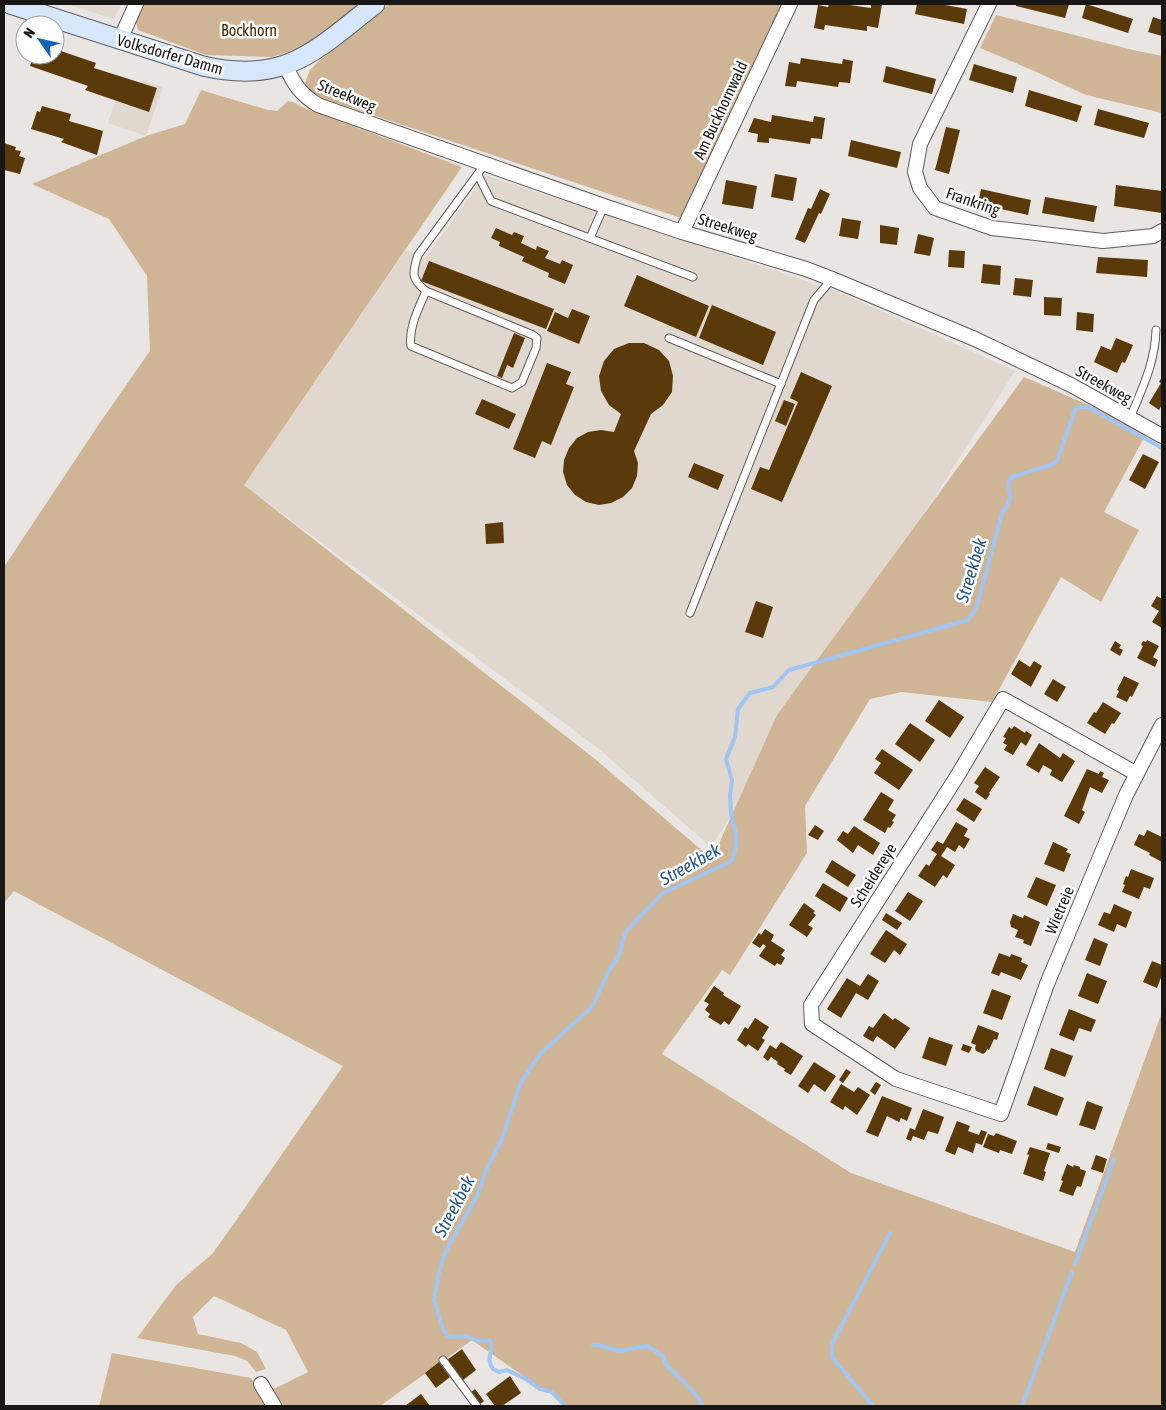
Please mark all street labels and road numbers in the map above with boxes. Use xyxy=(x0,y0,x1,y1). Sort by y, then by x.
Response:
street label: Volksdorfer Damm xyxy=(115,30,225,78)
street label: Am Buckhornwald xyxy=(689,58,751,162)
street label: Streekweg xyxy=(315,75,379,116)
street label: Frankring xyxy=(943,183,1002,220)
street label: Streekweg xyxy=(696,209,760,246)
street label: Streekweg xyxy=(1072,361,1135,408)
street label: Scheidereye xyxy=(846,840,900,911)
street label: Wietreie xyxy=(1041,883,1077,937)

